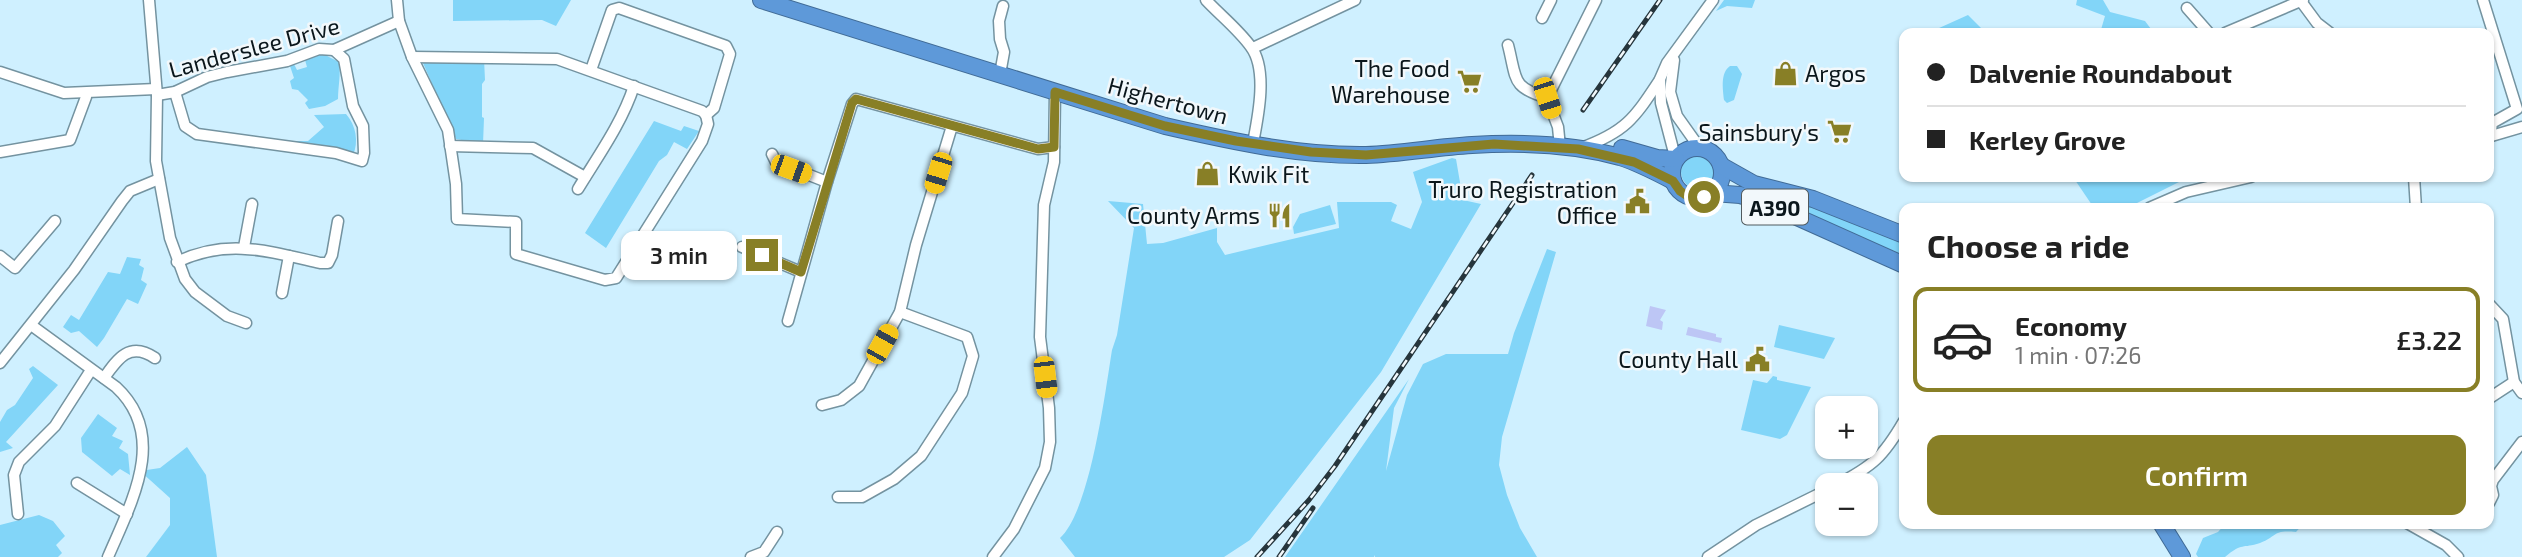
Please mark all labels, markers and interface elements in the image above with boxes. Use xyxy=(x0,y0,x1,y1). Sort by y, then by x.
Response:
street label: Landerslee Drive xyxy=(166,11,342,83)
place label: The Food Warehouse xyxy=(1331,54,1450,108)
text: Dalvenie Roundabout xyxy=(1969,57,2232,88)
shop icon: Argos xyxy=(1771,59,1799,87)
place label: Argos xyxy=(1805,59,1866,87)
supermarket icon: The Food Warehouse xyxy=(1456,67,1484,95)
street label: Highertown xyxy=(1105,71,1231,129)
car xyxy=(1531,75,1564,121)
place label: Sainsbury's xyxy=(1699,118,1819,146)
supermarket icon: Sainsbury's xyxy=(1825,118,1853,146)
text: Kerley Grove xyxy=(1969,124,2126,155)
car xyxy=(922,150,955,196)
car xyxy=(768,152,815,186)
shop icon: Kwik Fit xyxy=(1194,160,1222,188)
place label: Kwik Fit xyxy=(1228,160,1309,188)
place label: Truro Registration Office xyxy=(1428,175,1617,229)
route start xyxy=(1688,181,1720,213)
public building icon: Truro Registration Office xyxy=(1623,188,1651,216)
road number: A390 xyxy=(1742,190,1808,224)
place label: County Arms xyxy=(1127,201,1260,229)
restaurant icon: County Arms xyxy=(1266,201,1294,229)
text: Choose a ride xyxy=(1927,226,2130,264)
callout: 3 min xyxy=(622,230,738,280)
route end xyxy=(746,239,778,271)
text: 3 min xyxy=(650,241,708,269)
icon: car xyxy=(1931,308,1994,371)
text: Economy xyxy=(2015,310,2127,341)
car xyxy=(863,321,902,367)
text: £3.22 xyxy=(2396,324,2462,355)
text: 1 min · 07:26 xyxy=(2015,341,2141,369)
place label: County Hall xyxy=(1618,345,1738,373)
public building icon: County Hall xyxy=(1744,345,1772,373)
car xyxy=(1033,355,1058,399)
map controls xyxy=(1815,396,1878,536)
button: + xyxy=(1815,396,1878,459)
button: Confirm xyxy=(1927,435,2466,515)
button: − xyxy=(1815,473,1878,536)

